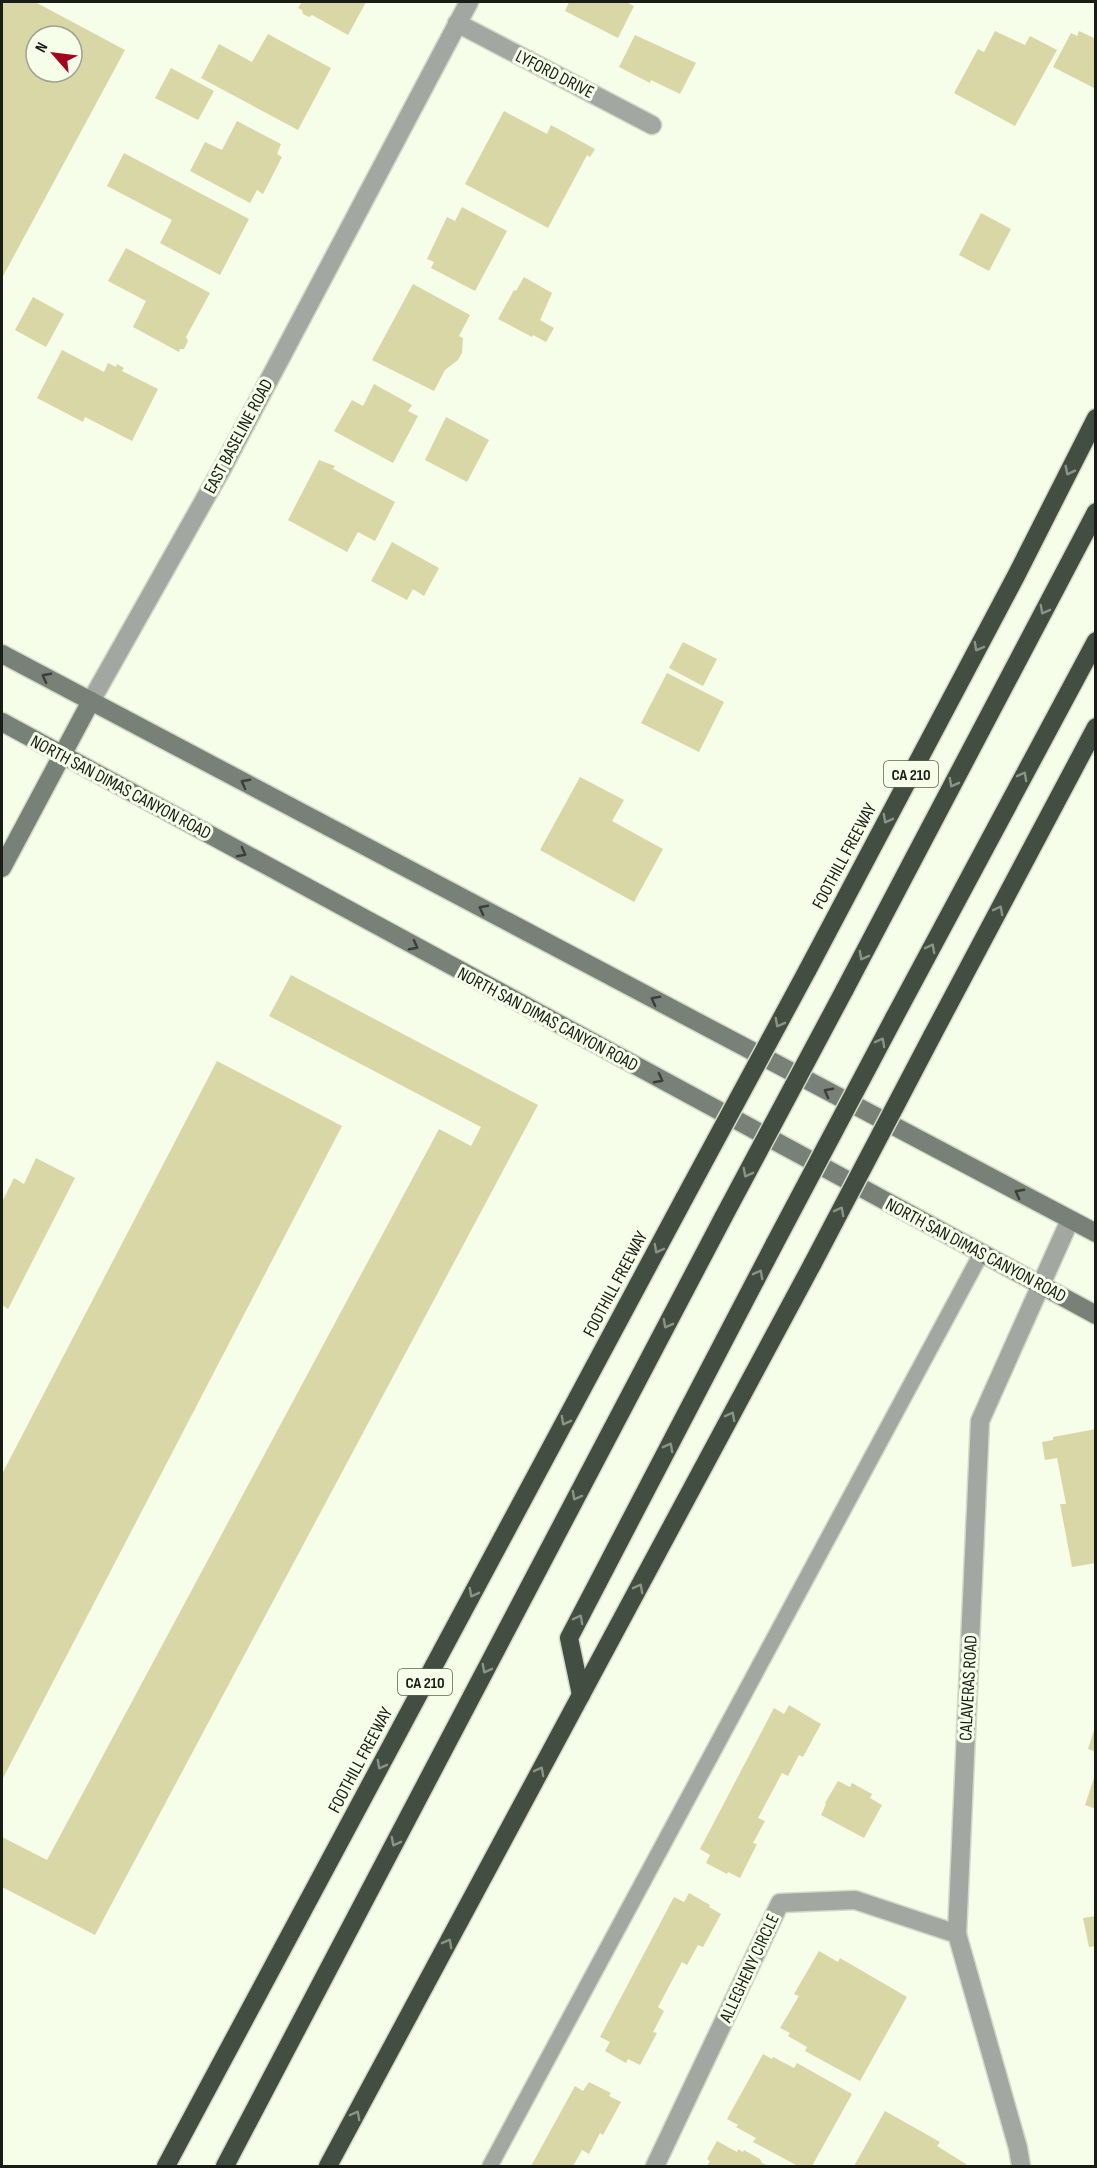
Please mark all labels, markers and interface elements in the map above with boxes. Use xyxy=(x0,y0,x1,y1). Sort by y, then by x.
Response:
north arrow xyxy=(24,24,84,84)
text: N xyxy=(32,39,52,56)
street label: LYFORD DRIVE xyxy=(512,46,597,103)
street label: EAST BASELINE ROAD xyxy=(199,375,277,497)
one-way arrow xyxy=(1065,464,1076,475)
one-way arrow xyxy=(1040,604,1051,615)
one-way arrow xyxy=(974,640,985,651)
one-way arrow xyxy=(42,673,53,684)
street label: NORTH SAN DIMAS CANYON ROAD xyxy=(27,731,215,844)
road number: CA 210 xyxy=(884,761,938,787)
one-way arrow xyxy=(1016,772,1027,783)
one-way arrow xyxy=(949,777,961,788)
one-way arrow xyxy=(241,779,251,790)
street label: FOOTHILL FREEWAY xyxy=(808,799,881,913)
one-way arrow xyxy=(883,813,894,823)
one-way arrow xyxy=(236,846,246,857)
one-way arrow xyxy=(479,905,489,916)
one-way arrow xyxy=(992,906,1003,916)
one-way arrow xyxy=(407,939,418,950)
one-way arrow xyxy=(924,944,935,955)
one-way arrow xyxy=(859,949,870,960)
street label: NORTH SAN DIMAS CANYON ROAD xyxy=(454,963,642,1076)
one-way arrow xyxy=(651,996,662,1007)
one-way arrow xyxy=(775,1016,786,1027)
one-way arrow xyxy=(874,1038,885,1049)
one-way arrow xyxy=(653,1072,663,1083)
one-way arrow xyxy=(823,1087,834,1099)
one-way arrow xyxy=(743,1166,754,1177)
one-way arrow xyxy=(1014,1189,1025,1200)
street label: NORTH SAN DIMAS CANYON ROAD xyxy=(882,1194,1070,1307)
one-way arrow xyxy=(833,1207,844,1218)
street label: FOOTHILL FREEWAY xyxy=(579,1227,652,1341)
one-way arrow xyxy=(654,1243,665,1253)
one-way arrow xyxy=(752,1269,763,1280)
one-way arrow xyxy=(663,1317,674,1328)
one-way arrow xyxy=(724,1412,735,1422)
one-way arrow xyxy=(561,1415,573,1426)
one-way arrow xyxy=(662,1442,673,1453)
one-way arrow xyxy=(572,1490,583,1500)
one-way arrow xyxy=(632,1583,643,1594)
one-way arrow xyxy=(469,1586,480,1597)
one-way arrow xyxy=(572,1615,583,1625)
street label: CALAVERAS ROAD xyxy=(955,1635,982,1741)
one-way arrow xyxy=(481,1663,493,1674)
road number: CA 210 xyxy=(398,1669,452,1695)
street label: FOOTHILL FREEWAY xyxy=(324,1703,397,1817)
one-way arrow xyxy=(377,1758,388,1769)
one-way arrow xyxy=(533,1767,544,1778)
one-way arrow xyxy=(391,1835,402,1846)
street label: ALLEGHENY CIRCLE xyxy=(715,1911,784,2026)
one-way arrow xyxy=(441,1939,452,1949)
one-way arrow xyxy=(349,2111,360,2121)

